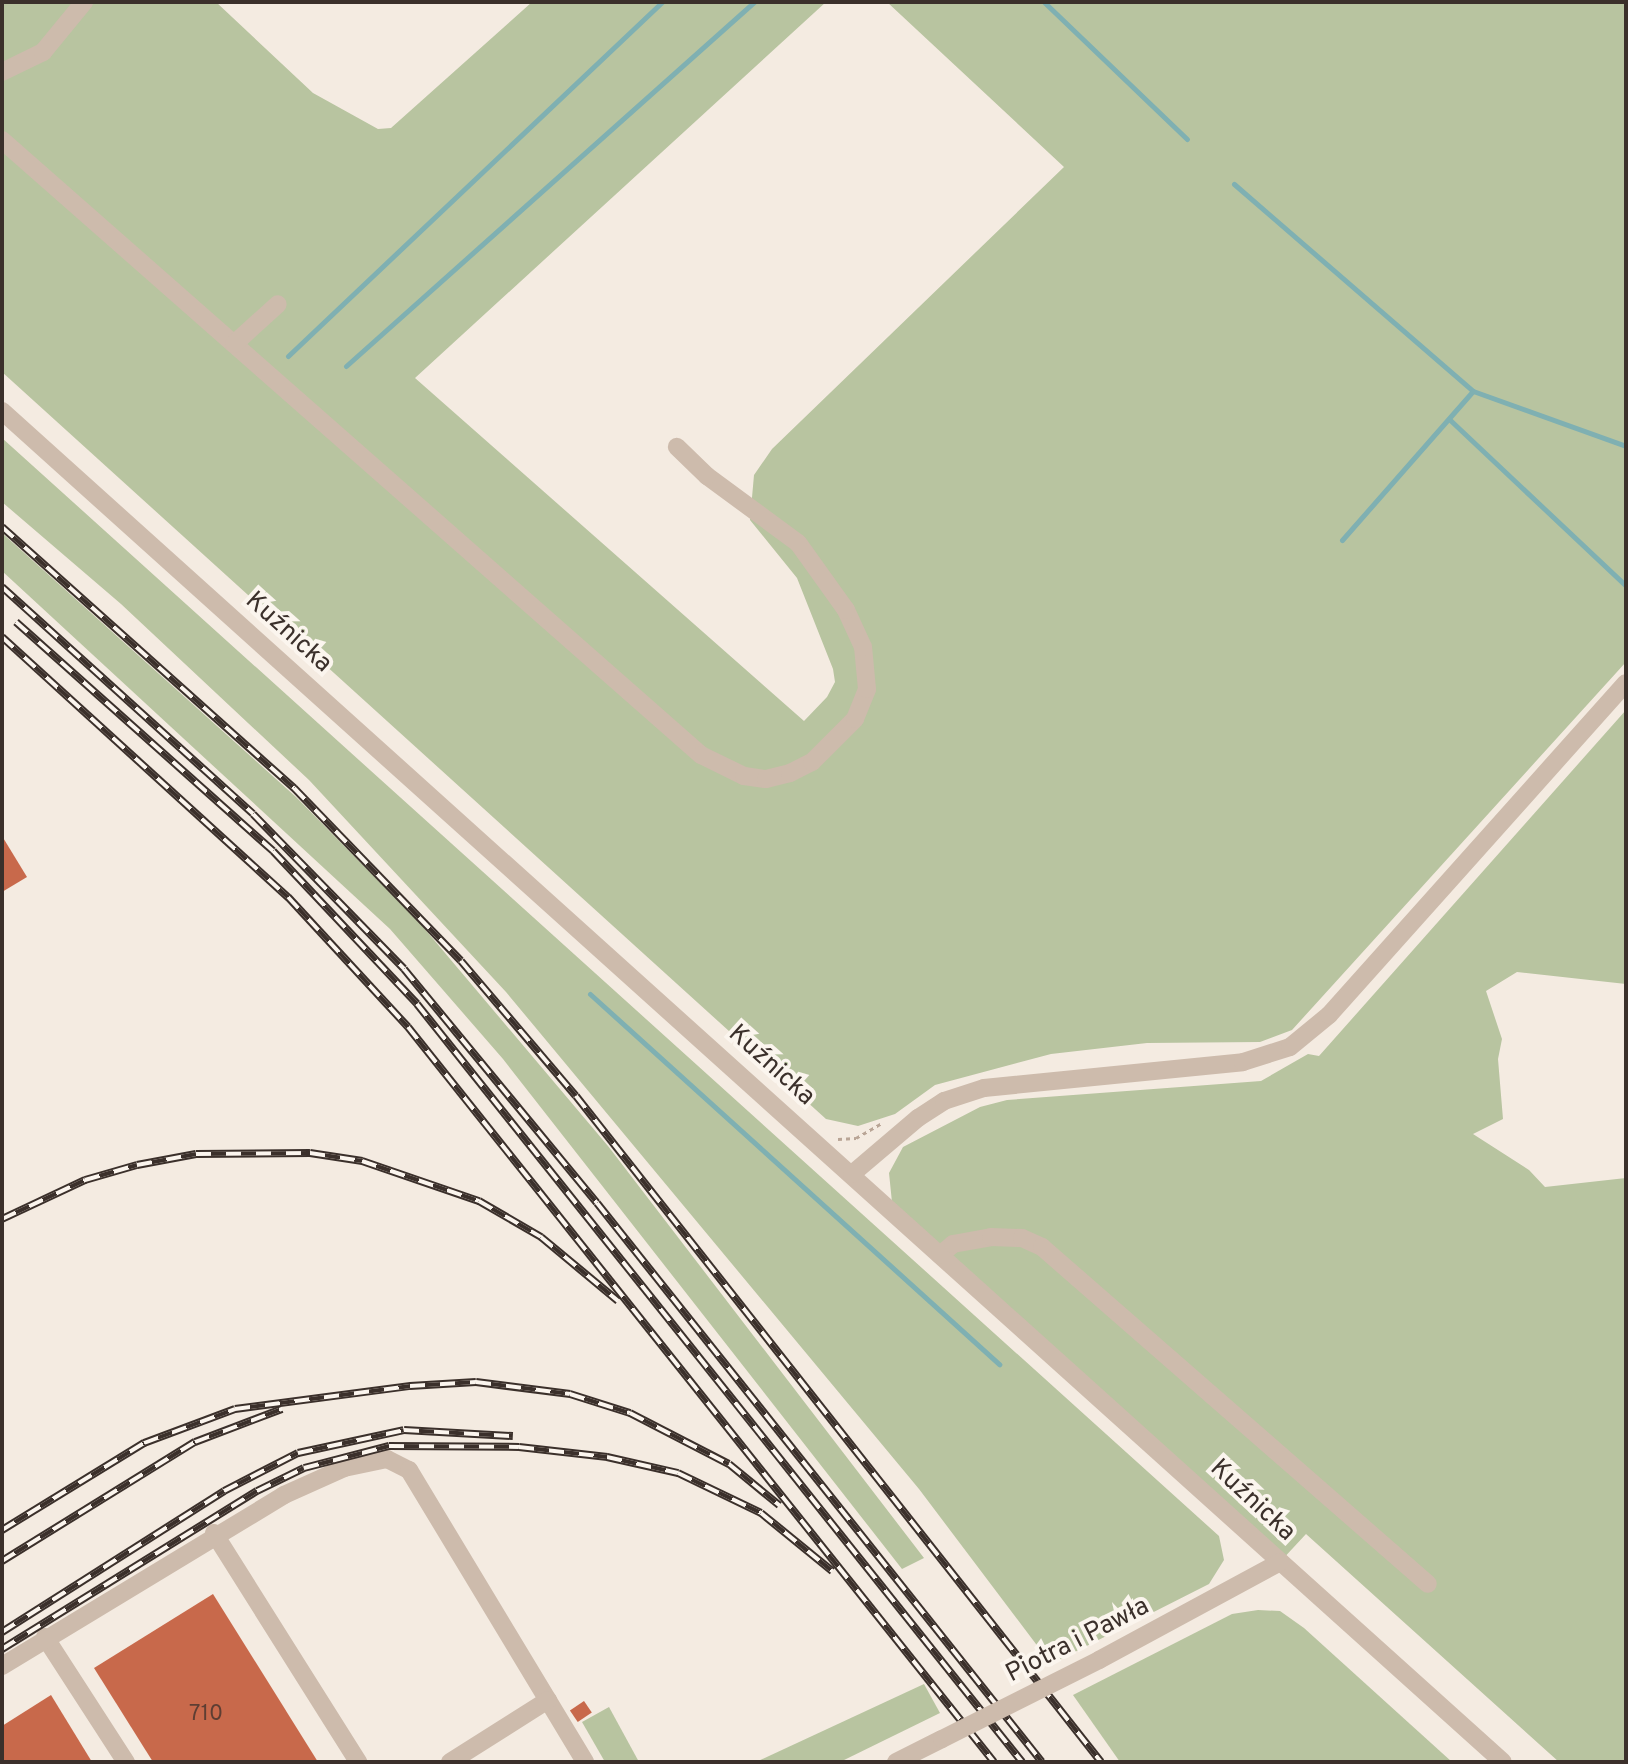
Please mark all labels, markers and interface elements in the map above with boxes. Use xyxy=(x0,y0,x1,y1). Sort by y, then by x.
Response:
street label: Kuźnicka xyxy=(238,586,338,680)
street label: Kuźnicka xyxy=(721,1019,821,1113)
street label: Kuźnicka xyxy=(1203,1453,1301,1549)
street label: Piotra i Pawła xyxy=(1001,1592,1155,1690)
house number: 710 xyxy=(189,1702,223,1728)

